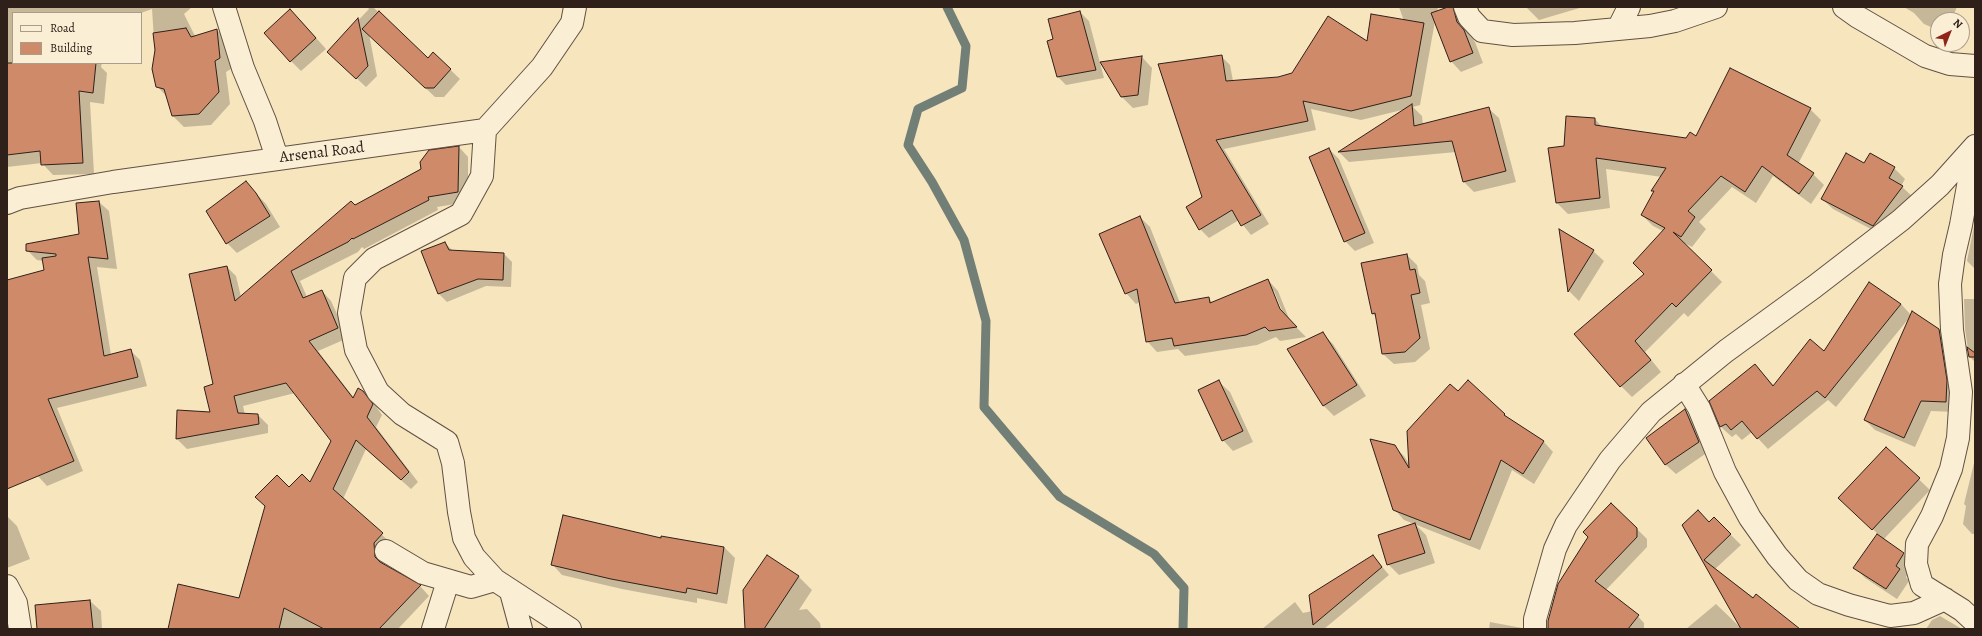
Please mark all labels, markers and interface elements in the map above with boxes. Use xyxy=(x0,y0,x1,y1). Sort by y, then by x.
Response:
legend xyxy=(12,12,142,64)
north arrow xyxy=(1930,12,1970,52)
text: N xyxy=(1950,15,1966,32)
text: Road xyxy=(50,20,75,36)
text: Building xyxy=(50,40,92,56)
street label: Arsenal Road xyxy=(278,138,366,168)

